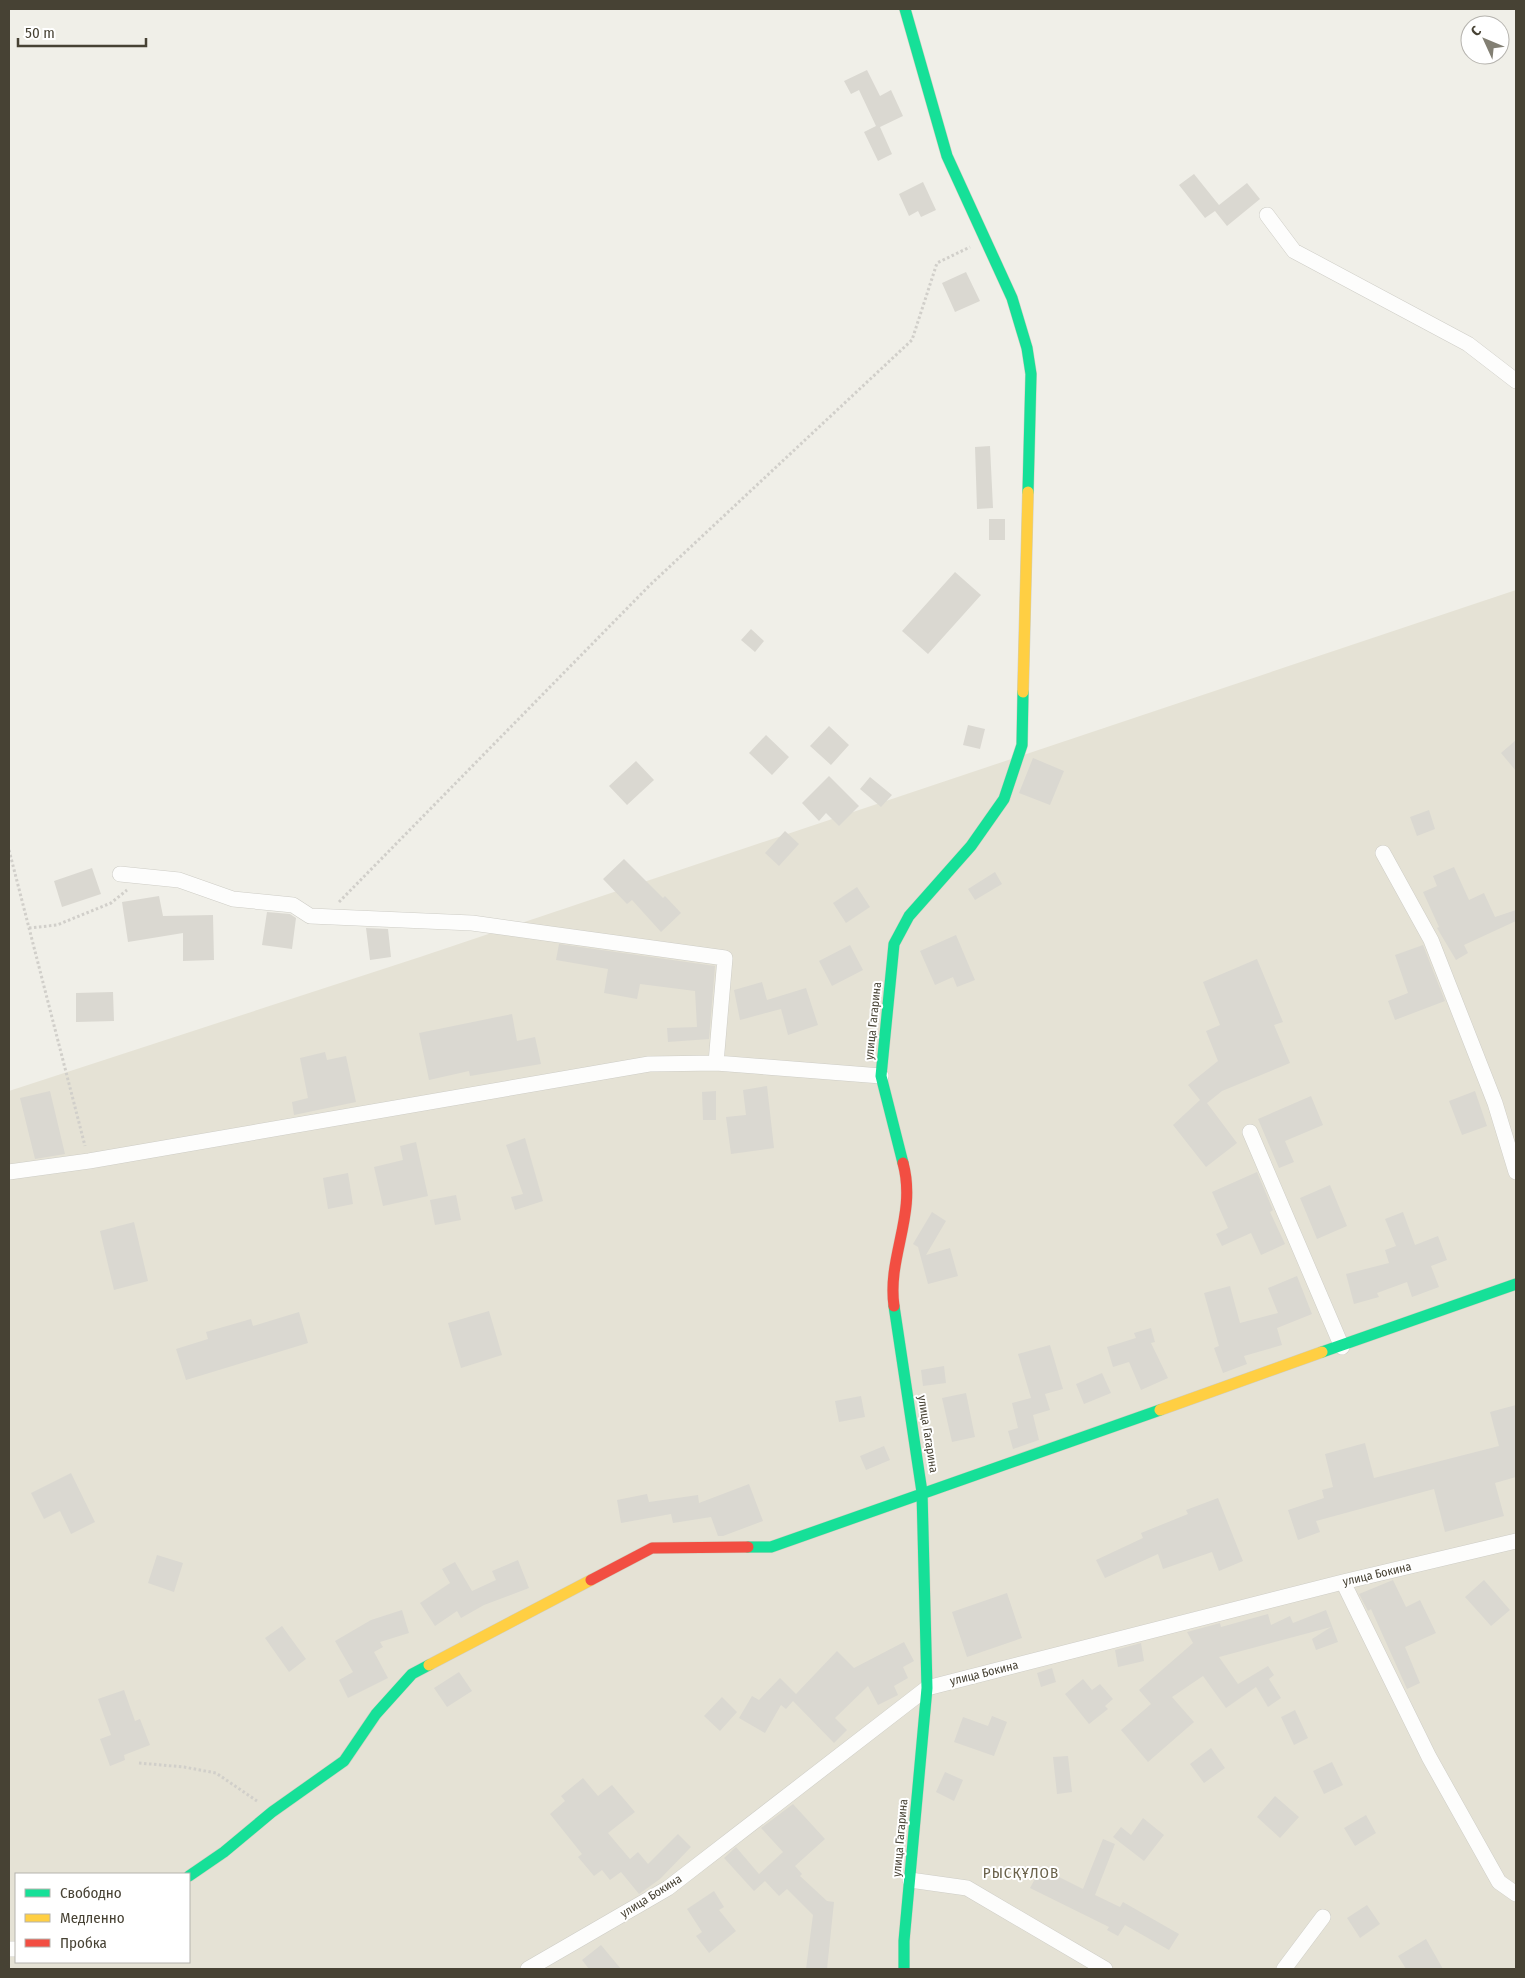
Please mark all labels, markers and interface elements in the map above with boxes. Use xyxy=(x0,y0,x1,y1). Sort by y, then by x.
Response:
scale bar xyxy=(18,15,145,47)
north arrow xyxy=(1460,15,1510,65)
text: С xyxy=(1467,22,1485,40)
text: 50 m xyxy=(25,24,55,42)
street label: улица Гагарина xyxy=(862,981,884,1061)
street label: улица Гагарина xyxy=(915,1394,941,1474)
street label: улица Бокина xyxy=(1341,1559,1413,1589)
street label: улица Бокина xyxy=(948,1658,1020,1688)
street label: улица Гагарина xyxy=(890,1798,910,1878)
district label: РЫСҚҰЛОВ xyxy=(983,1864,1059,1882)
street label: улица Бокина xyxy=(618,1871,684,1920)
legend xyxy=(15,1873,190,1963)
text: Свободно xyxy=(60,1884,122,1902)
text: Медленно xyxy=(60,1909,125,1927)
text: Пробка xyxy=(60,1934,107,1952)

